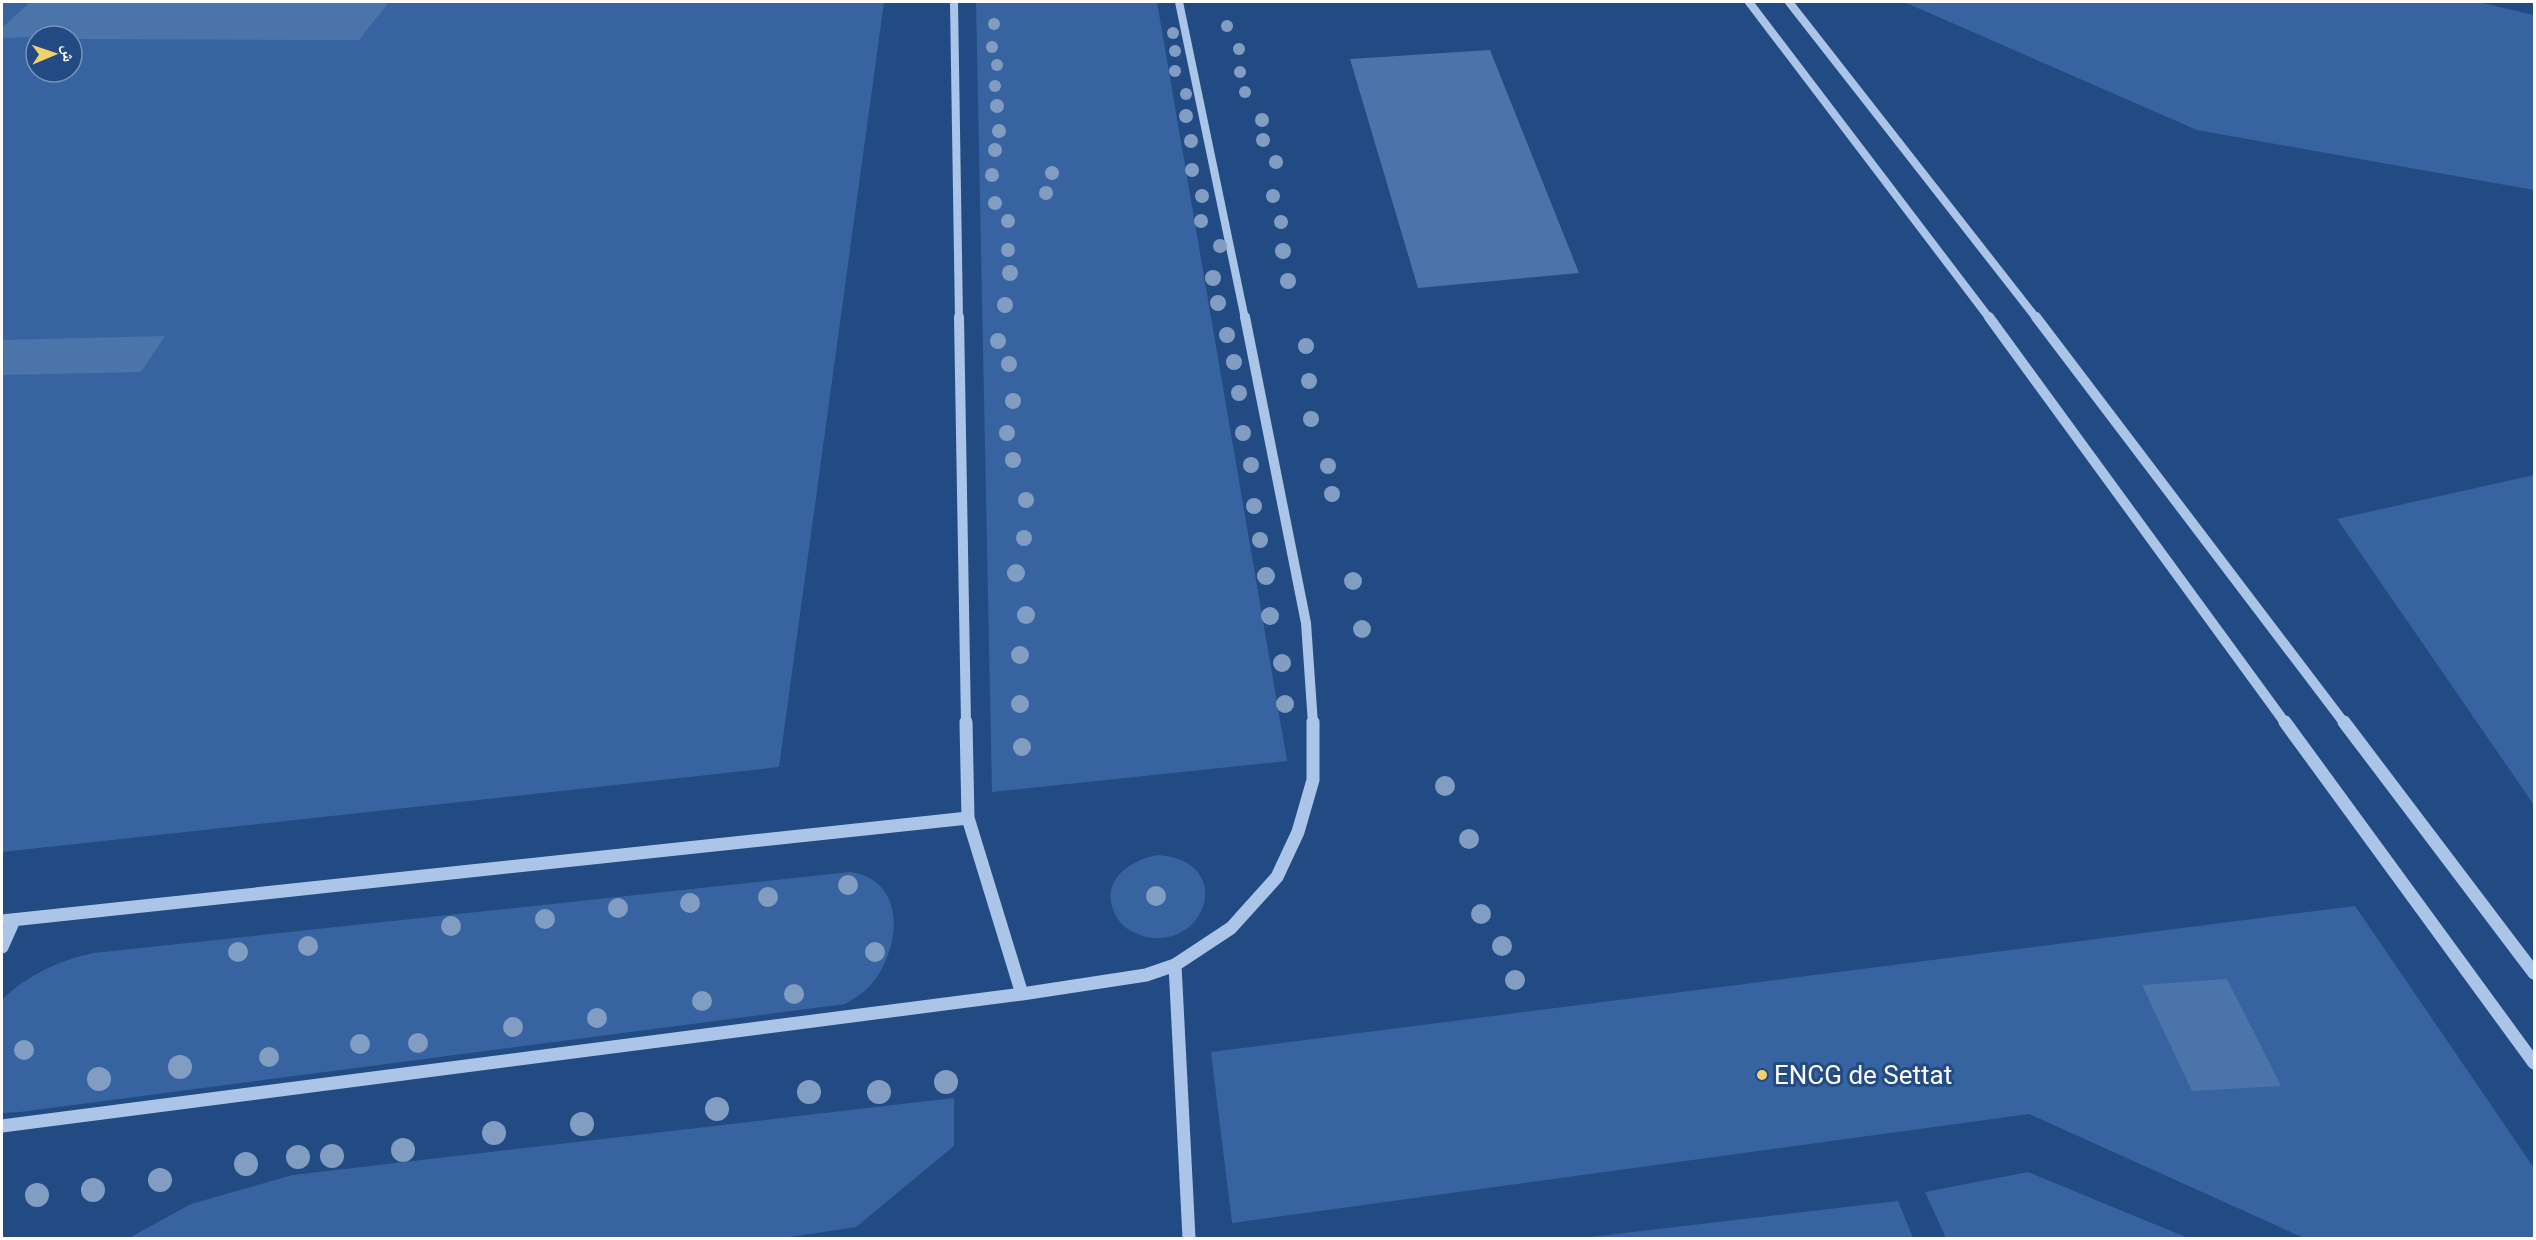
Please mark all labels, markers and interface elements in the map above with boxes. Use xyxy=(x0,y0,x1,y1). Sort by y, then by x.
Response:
north arrow xyxy=(24,24,84,84)
text: ش xyxy=(59,45,78,62)
place label: ENCG de Settat xyxy=(1774,1060,1952,1090)
marker: ENCG de Settat xyxy=(1755,1068,1769,1082)

